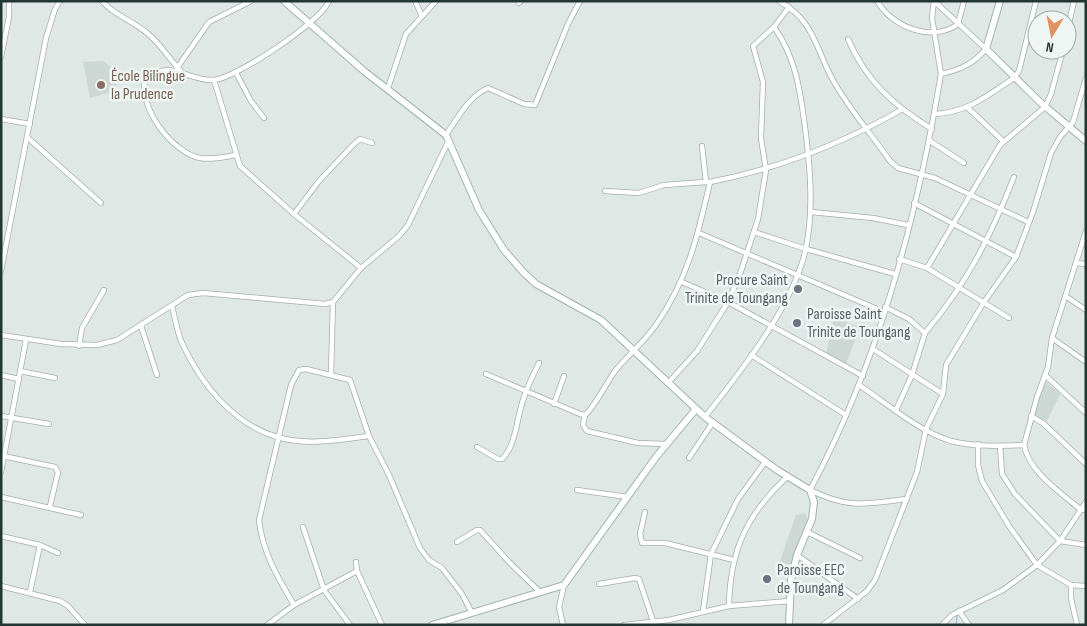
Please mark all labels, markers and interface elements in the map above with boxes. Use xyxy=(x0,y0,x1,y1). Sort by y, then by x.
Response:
north arrow xyxy=(1027,10,1077,60)
text: N xyxy=(1045,38,1055,56)
place label: École Bilingue la Prudence xyxy=(111,67,185,104)
marker: École Bilingue la Prudence xyxy=(95,79,107,91)
place label: Procure Saint Trinite de Toungang xyxy=(685,271,788,308)
marker: Procure Saint Trinite de Toungang xyxy=(792,283,804,295)
place label: Paroisse Saint Trinite de Toungang xyxy=(807,305,910,342)
marker: Paroisse Saint Trinite de Toungang xyxy=(791,317,803,329)
place label: Paroisse EEC de Toungang xyxy=(777,561,845,598)
marker: Paroisse EEC de Toungang xyxy=(761,573,773,585)

